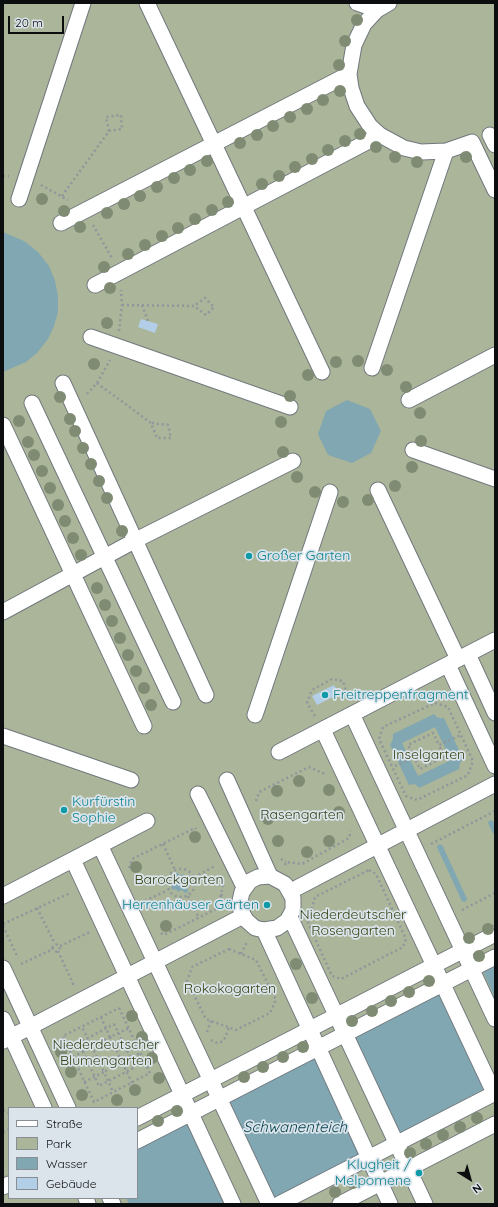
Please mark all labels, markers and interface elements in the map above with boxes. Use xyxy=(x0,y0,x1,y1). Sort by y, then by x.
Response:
scale bar xyxy=(10,8,66,34)
text: 20 m xyxy=(15,15,43,30)
place label: Großer Garten xyxy=(257,548,350,564)
marker: Großer Garten xyxy=(244,551,254,561)
place label: Freitreppenfragment xyxy=(333,687,468,703)
marker: Freitreppenfragment xyxy=(320,690,330,700)
park label: Inselgarten xyxy=(393,747,465,763)
place label: Kurfürstin Sophie xyxy=(72,794,135,826)
marker: Kurfürstin Sophie xyxy=(59,805,69,815)
park label: Rasengarten xyxy=(260,807,344,823)
park label: Barockgarten xyxy=(134,872,224,888)
place label: Herrenhäuser Gärten xyxy=(122,897,259,913)
marker: Herrenhäuser Gärten xyxy=(262,900,272,910)
park label: Niederdeutscher Rosengarten xyxy=(299,907,407,940)
park label: Rokokogarten xyxy=(184,981,276,997)
park label: Niederdeutscher Blumengarten xyxy=(52,1037,160,1070)
legend xyxy=(8,1107,138,1199)
text: Straße xyxy=(46,1116,83,1131)
water label: Schwanenteich xyxy=(243,1118,347,1136)
text: Park xyxy=(46,1136,71,1151)
text: Wasser xyxy=(46,1156,87,1171)
place label: Klugheit / Melpomene xyxy=(335,1157,411,1190)
north arrow xyxy=(450,1159,490,1199)
marker: Klugheit / Melpomene xyxy=(414,1168,424,1178)
text: Gebäude xyxy=(46,1176,96,1191)
text: N xyxy=(470,1181,485,1197)

